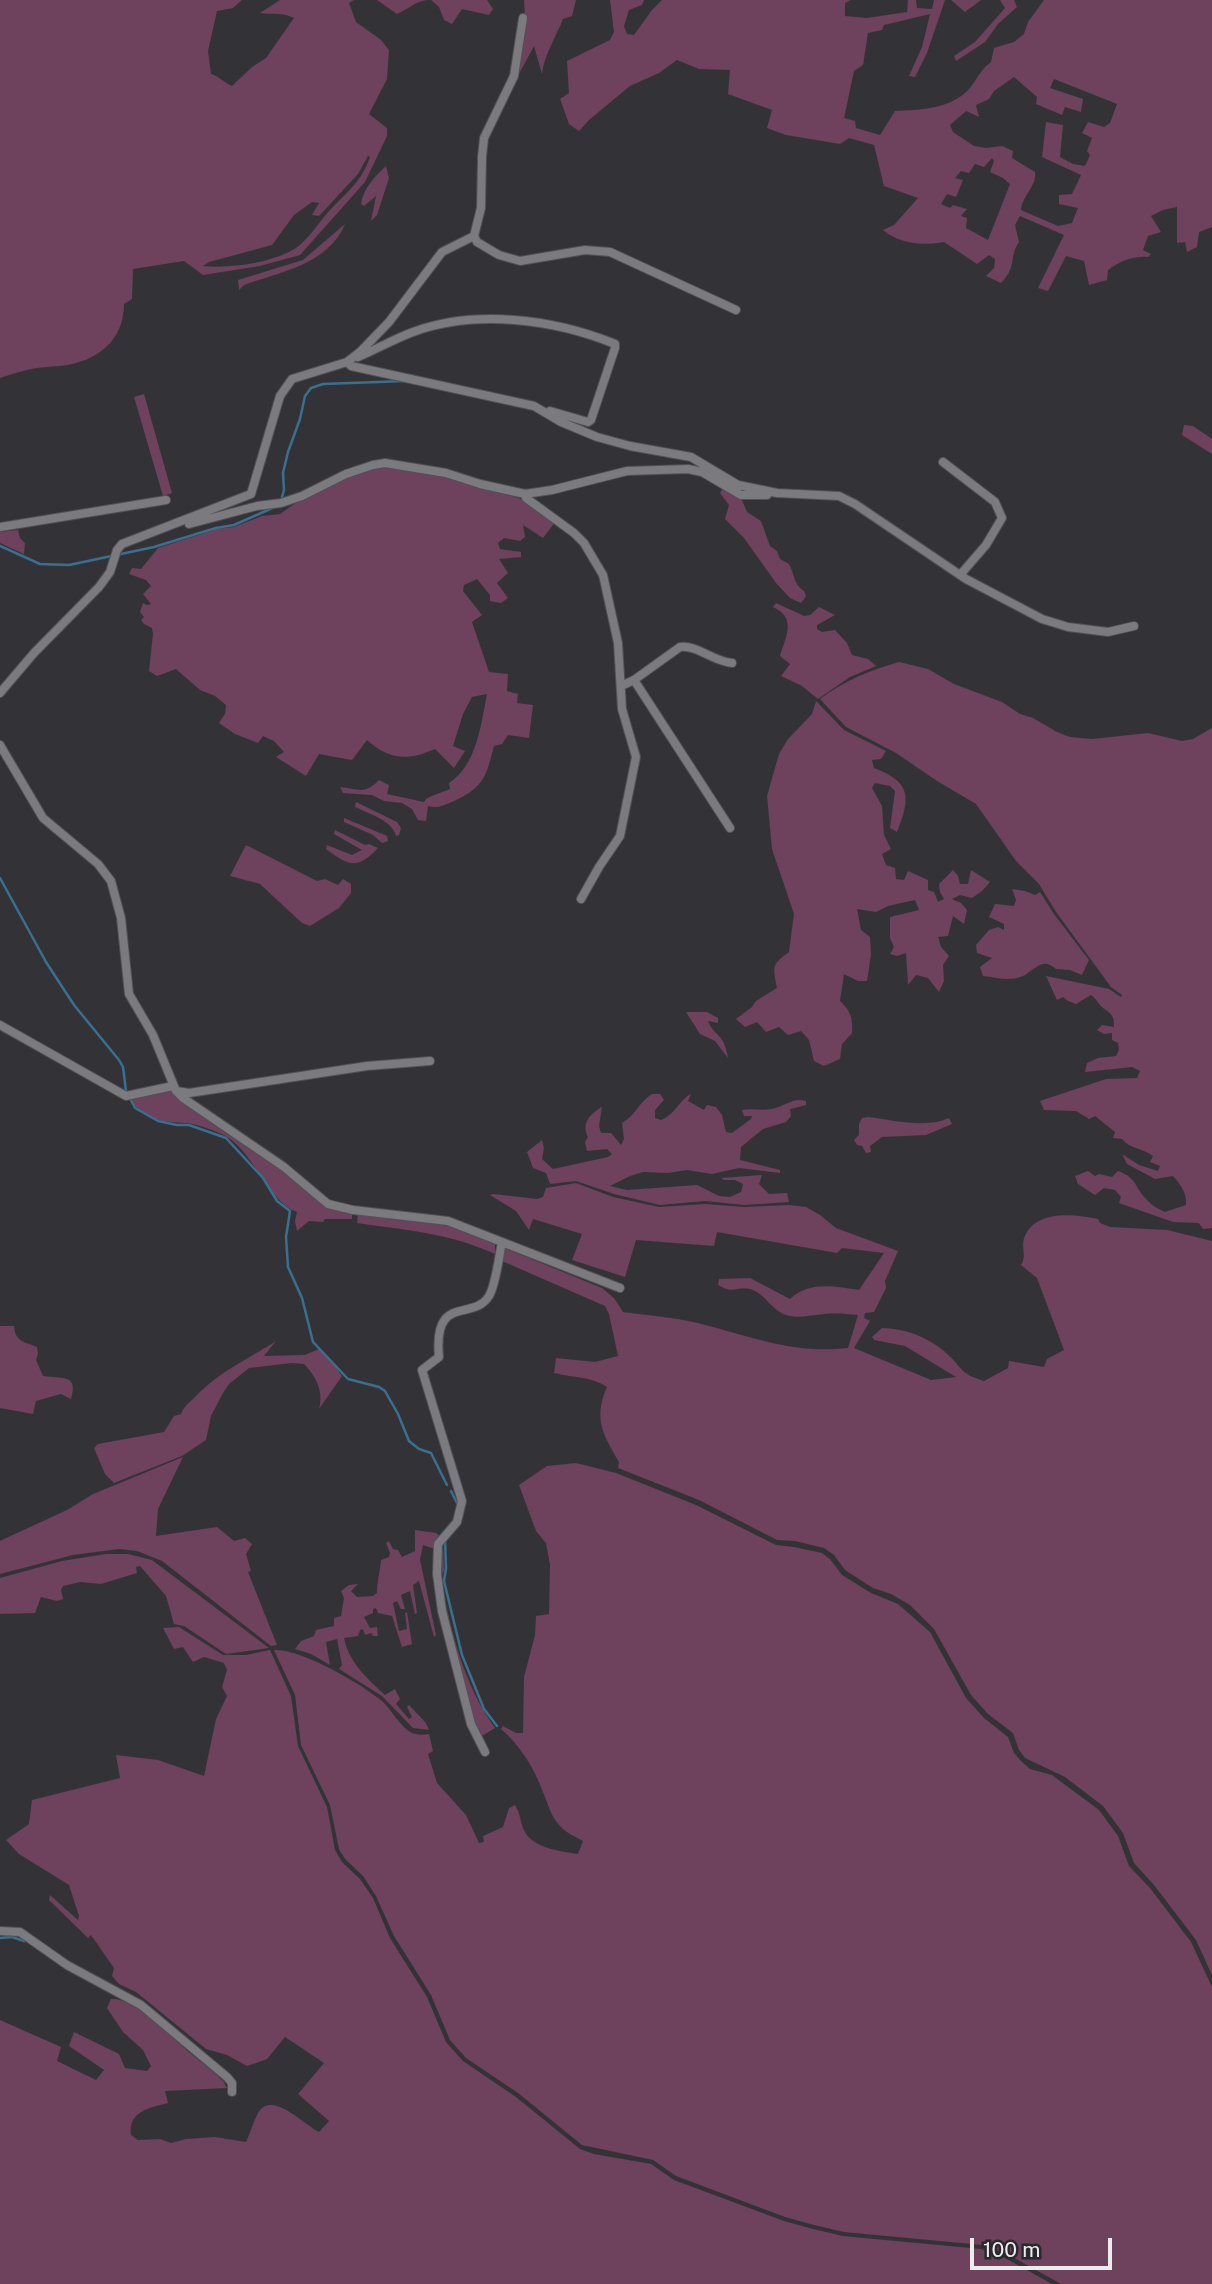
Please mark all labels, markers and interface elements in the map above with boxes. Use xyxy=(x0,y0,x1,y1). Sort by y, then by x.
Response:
scale bar xyxy=(974,2224,1116,2268)
text: 100 m xyxy=(983,2237,1040,2262)

